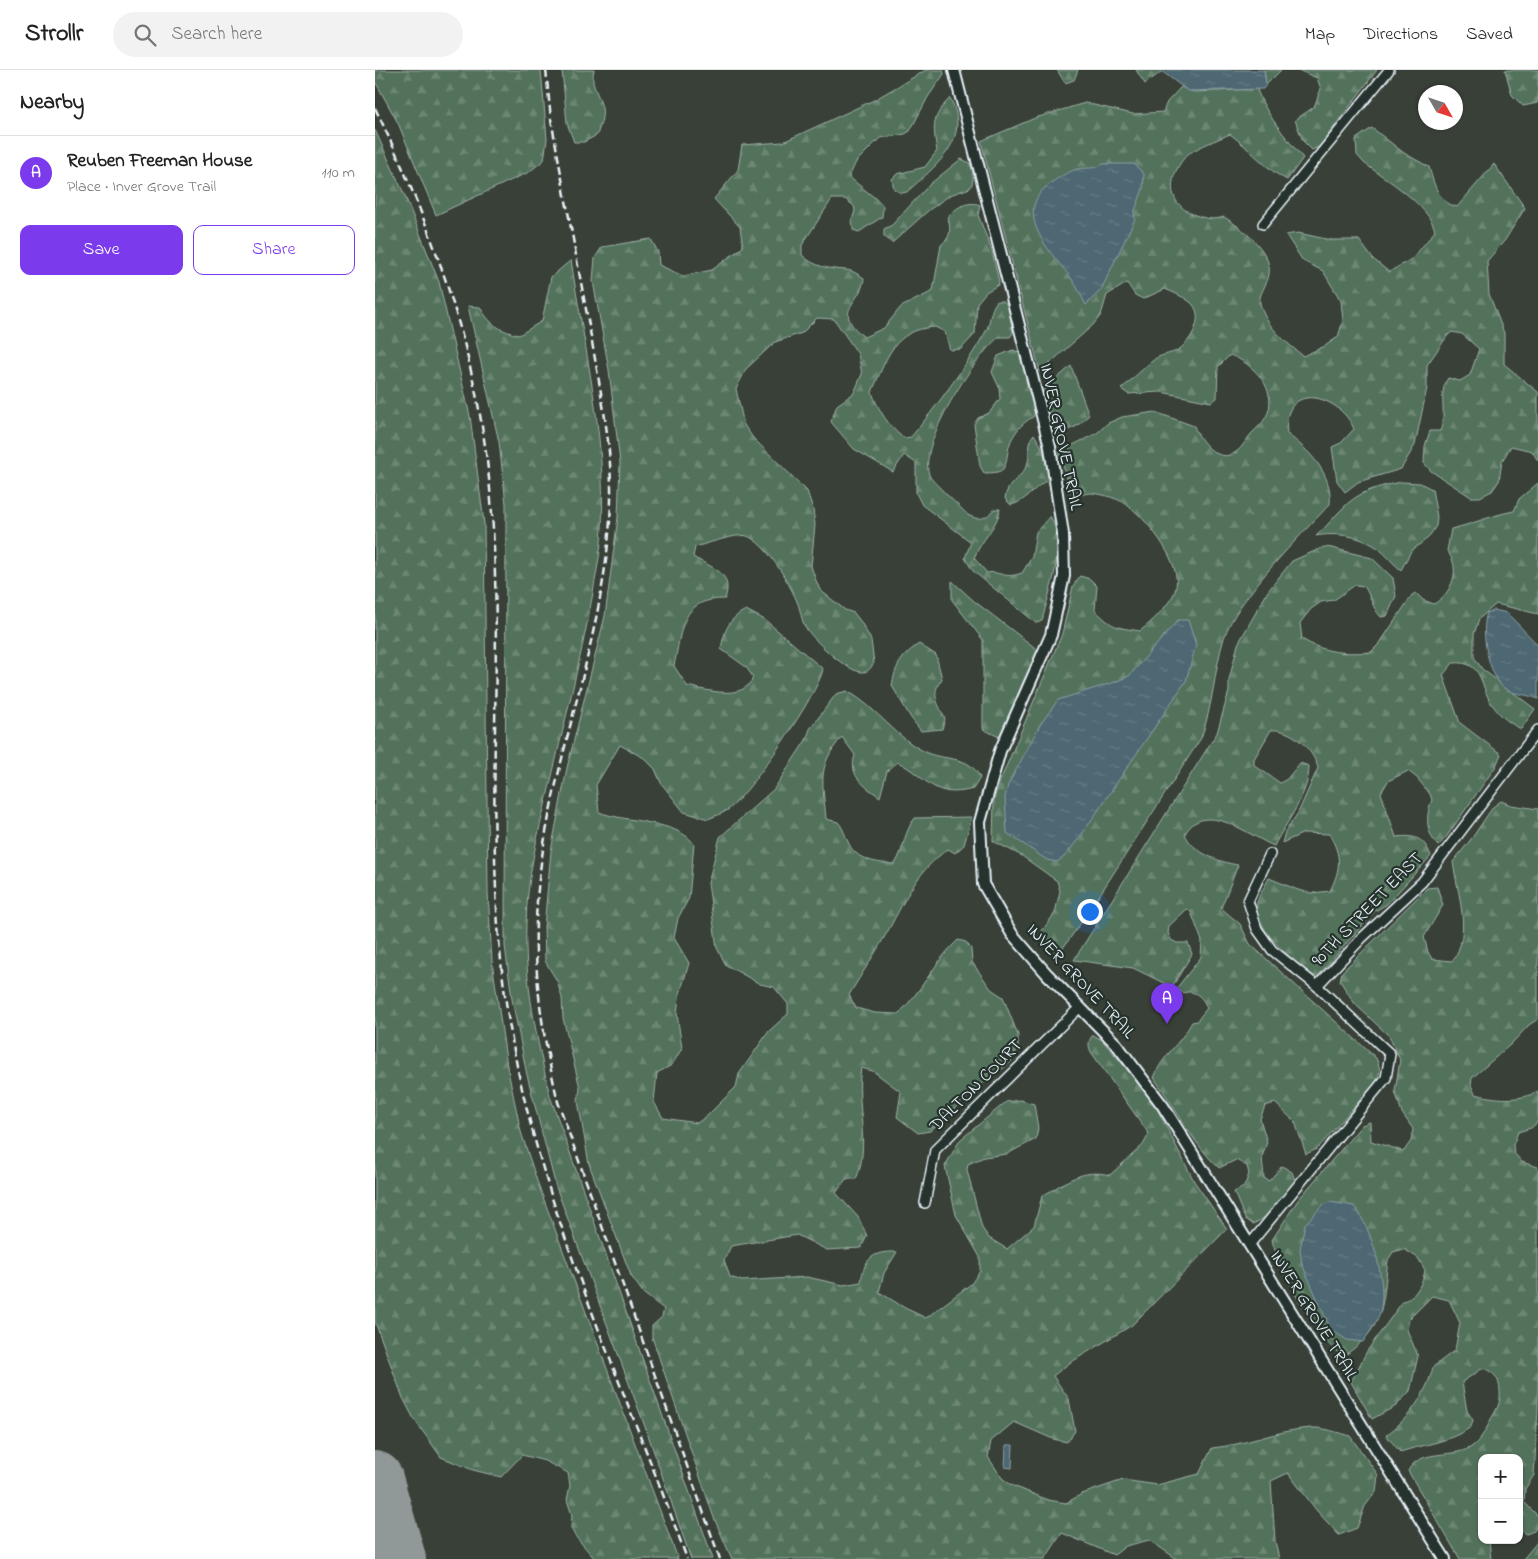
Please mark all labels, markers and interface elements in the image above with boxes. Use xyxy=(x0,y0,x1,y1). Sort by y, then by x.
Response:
search box xyxy=(113,12,463,57)
text: Strollr xyxy=(25,17,83,52)
icon: search xyxy=(131,21,159,49)
text: Search here xyxy=(171,21,262,48)
text: Map xyxy=(1305,22,1335,48)
text: Directions xyxy=(1363,22,1438,48)
text: Saved xyxy=(1466,22,1513,48)
north arrow xyxy=(1418,85,1463,130)
text: Nearby xyxy=(20,88,84,118)
text: Reuben Freeman House xyxy=(67,148,252,175)
text: A xyxy=(31,161,41,185)
text: 110 m xyxy=(321,161,355,185)
text: Place · Inver Grove Trail xyxy=(67,175,216,199)
button: Save xyxy=(20,225,183,275)
button: Share xyxy=(193,225,355,275)
street label: INVER GROVE TRAIL xyxy=(1032,361,1088,513)
street label: 90TH STREET EAST xyxy=(1306,847,1430,973)
your location xyxy=(1077,899,1103,925)
street label: INVER GROVE TRAIL xyxy=(1019,918,1141,1046)
pin: A xyxy=(1151,983,1183,1024)
street label: DALTON COURT xyxy=(924,1033,1030,1139)
street label: INVER GROVE TRAIL xyxy=(1262,1246,1364,1387)
map controls xyxy=(1478,1454,1523,1544)
button: + xyxy=(1478,1454,1523,1499)
button: − xyxy=(1478,1499,1523,1544)

